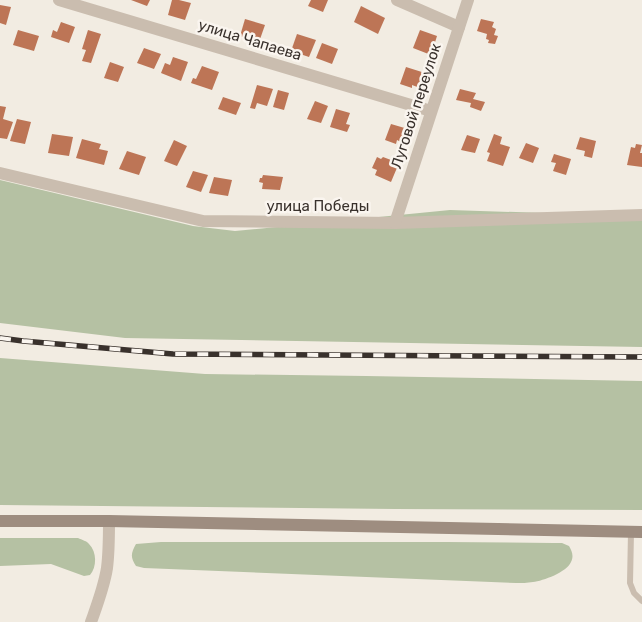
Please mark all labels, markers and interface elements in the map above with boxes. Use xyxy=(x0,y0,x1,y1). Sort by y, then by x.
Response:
street label: улица Чапаева xyxy=(196,16,304,64)
street label: Луговой переулок xyxy=(387,41,445,171)
street label: улица Победы xyxy=(267,197,369,215)

